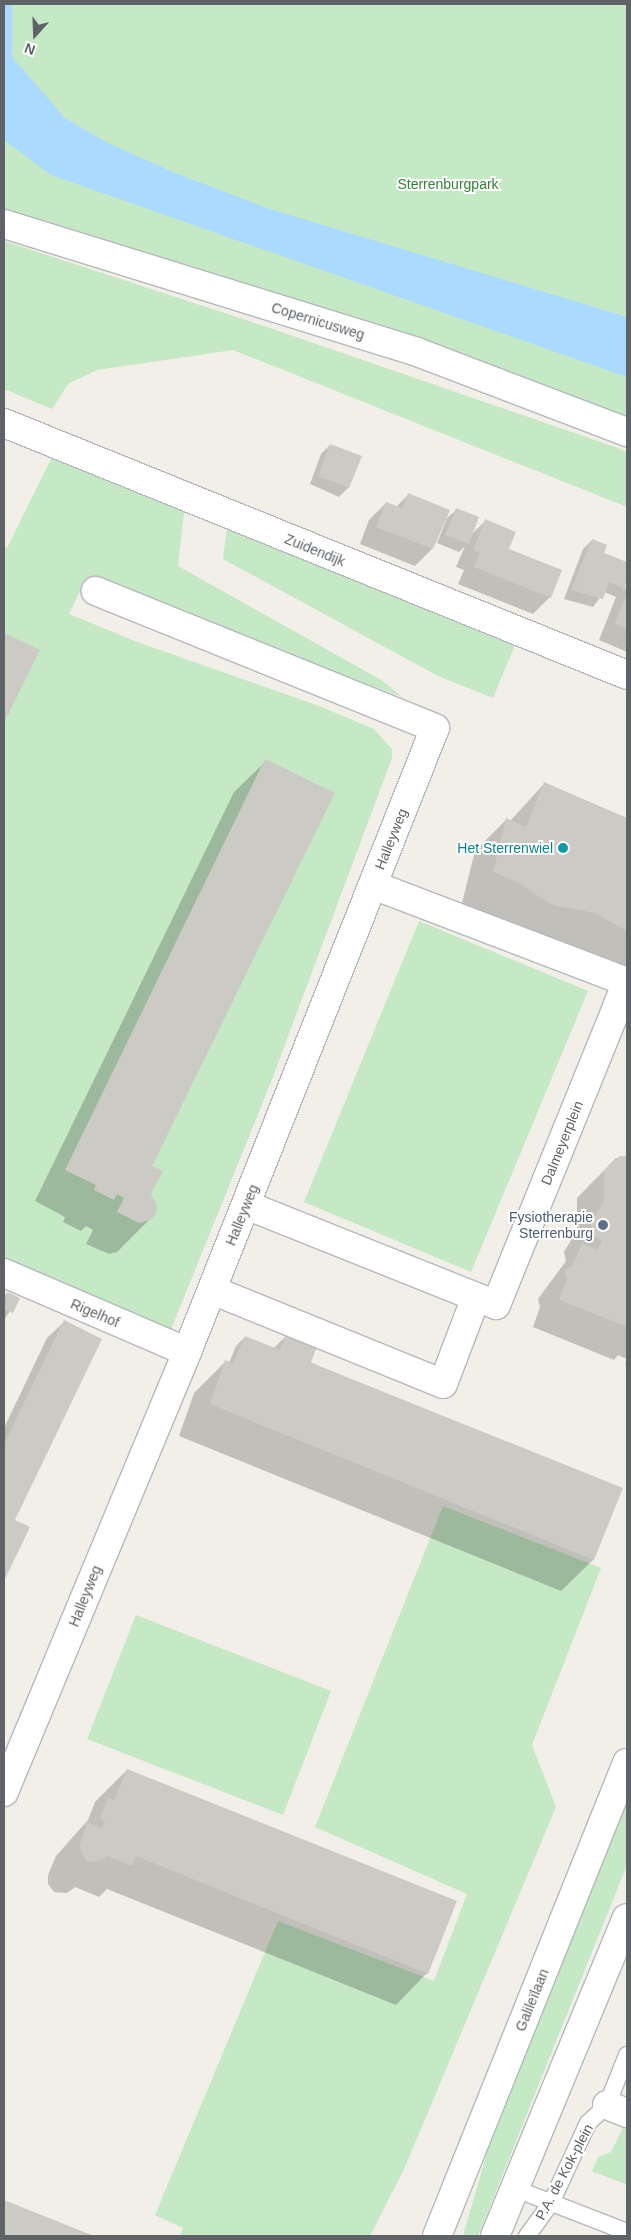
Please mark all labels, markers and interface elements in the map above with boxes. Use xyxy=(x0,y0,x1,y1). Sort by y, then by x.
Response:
north arrow xyxy=(10,10,60,60)
text: N xyxy=(22,40,37,58)
park label: Sterrenburgpark xyxy=(397,176,499,192)
street label: Copernicusweg xyxy=(269,299,367,343)
street label: Zuidendijk xyxy=(282,530,348,570)
street label: Halleyweg xyxy=(371,806,411,872)
place label: Het Sterrenwiel xyxy=(457,840,553,856)
marker: Het Sterrenwiel xyxy=(557,842,569,854)
street label: Dalmeyerplein xyxy=(537,1098,587,1188)
street label: Halleyweg xyxy=(222,1182,262,1248)
place label: Fysiotherapie Sterrenburg xyxy=(509,1209,593,1242)
marker: Fysiotherapie Sterrenburg xyxy=(597,1219,609,1231)
street label: Rigelhof xyxy=(68,1295,122,1331)
street label: Halleyweg xyxy=(65,1563,105,1629)
street label: Galileïlaan xyxy=(512,1966,552,2034)
street label: P.A. de Kok-plein xyxy=(532,2121,596,2223)

